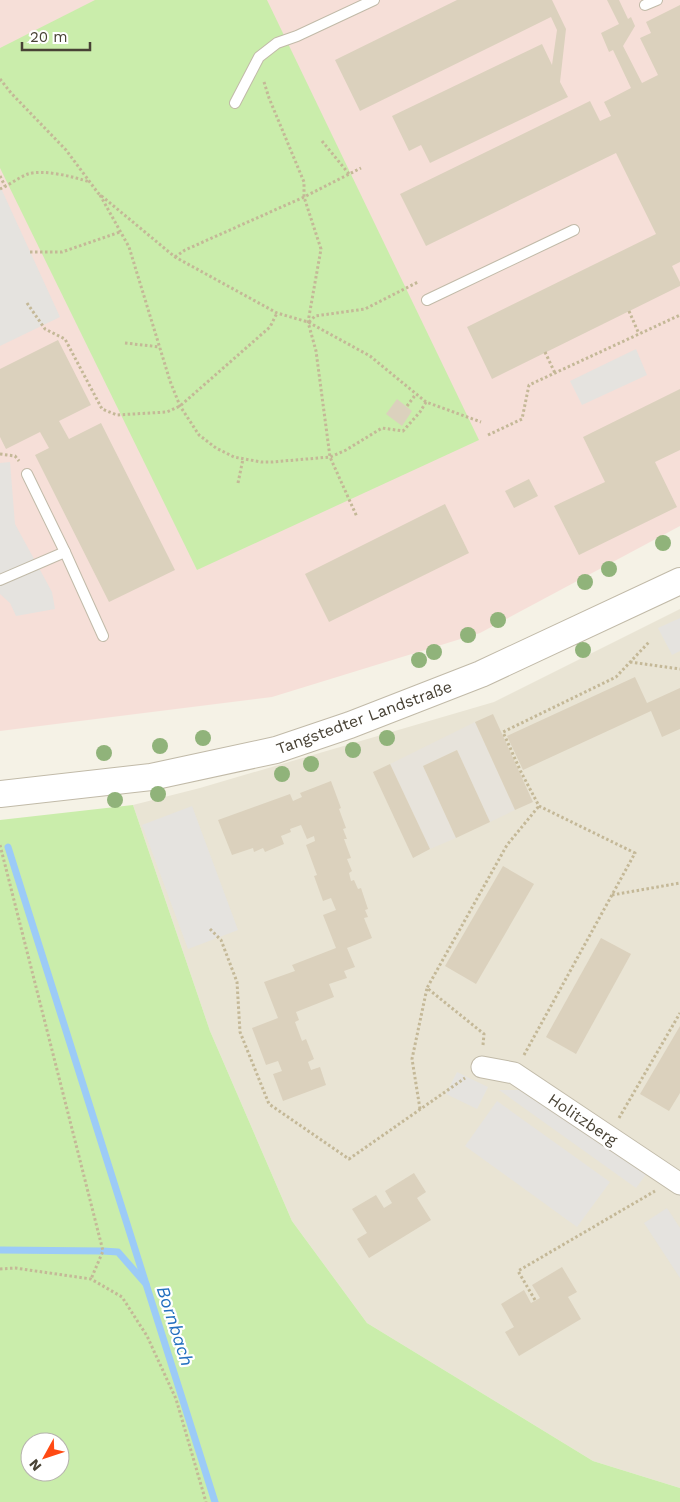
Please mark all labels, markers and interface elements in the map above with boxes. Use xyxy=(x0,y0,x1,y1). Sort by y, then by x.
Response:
scale bar xyxy=(22,20,90,52)
text: 20 m xyxy=(30,28,68,46)
street label: Tangstedter Landstraße xyxy=(274,677,455,758)
street label: Holitzberg xyxy=(544,1089,621,1150)
water label: Bornbach xyxy=(153,1283,198,1368)
north arrow xyxy=(20,1432,70,1482)
text: N xyxy=(26,1456,45,1474)

